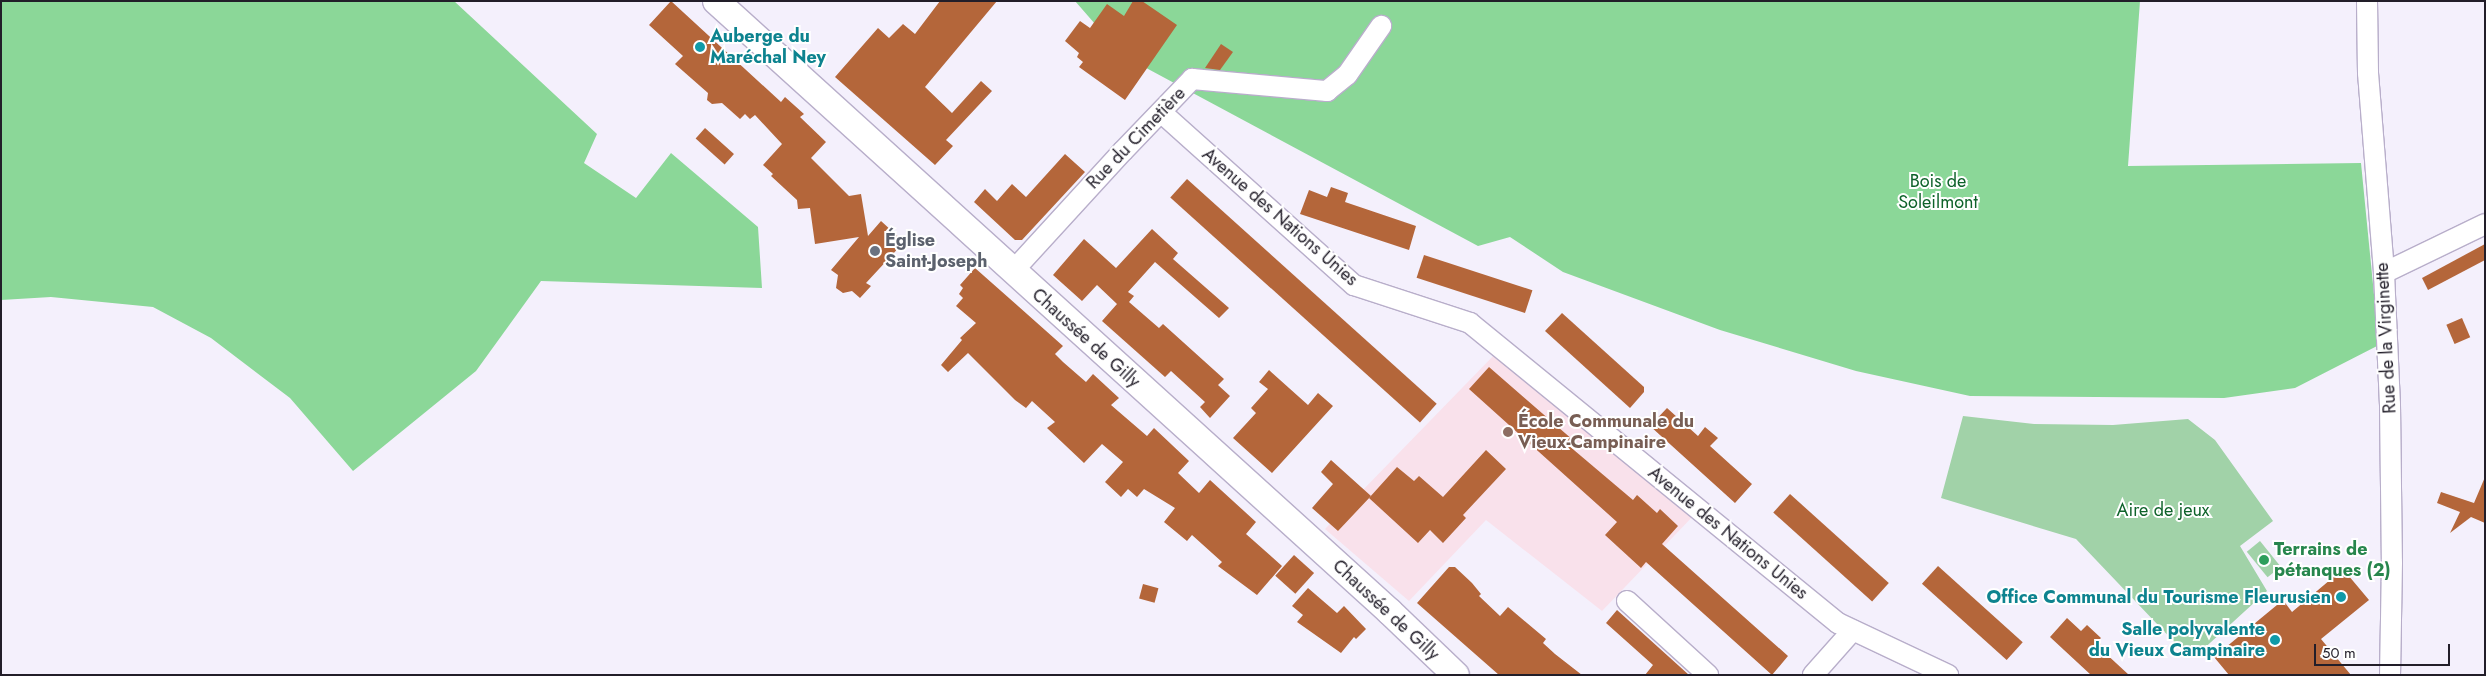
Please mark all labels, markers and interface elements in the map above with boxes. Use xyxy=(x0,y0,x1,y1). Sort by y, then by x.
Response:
place label: Auberge du Maréchal Ney xyxy=(710,26,826,68)
marker: Auberge du Maréchal Ney xyxy=(694,41,706,53)
street label: Rue du Cimetière xyxy=(1082,83,1190,193)
street label: Avenue des Nations Unies xyxy=(1198,144,1362,290)
park label: Bois de Soleilmont xyxy=(1898,171,1978,213)
place label: Église Saint-Joseph xyxy=(885,230,987,272)
marker: Église Saint-Joseph xyxy=(869,245,881,257)
street label: Rue de la Virginette xyxy=(2371,262,2401,414)
street label: Chaussée de Gilly xyxy=(1027,284,1145,392)
place label: École Communale du Vieux-Campinaire xyxy=(1518,411,1694,454)
marker: École Communale du Vieux-Campinaire xyxy=(1502,426,1514,438)
street label: Avenue des Nations Unies xyxy=(1644,462,1812,604)
park label: Aire de jeux xyxy=(2117,499,2209,521)
place label: Terrains de pétanques (2) xyxy=(2274,539,2391,582)
marker: Terrains de pétanques (2) xyxy=(2258,554,2270,566)
street label: Chaussée de Gilly xyxy=(1328,555,1444,665)
place label: Office Communal du Tourisme Fleurusien xyxy=(1987,586,2331,608)
marker: Office Communal du Tourisme Fleurusien xyxy=(2335,591,2347,603)
place label: Salle polyvalente du Vieux Campinaire xyxy=(2089,619,2265,662)
marker: Salle polyvalente du Vieux Campinaire xyxy=(2269,634,2281,646)
scale bar xyxy=(2316,634,2452,666)
text: 50 m xyxy=(2322,642,2356,664)

